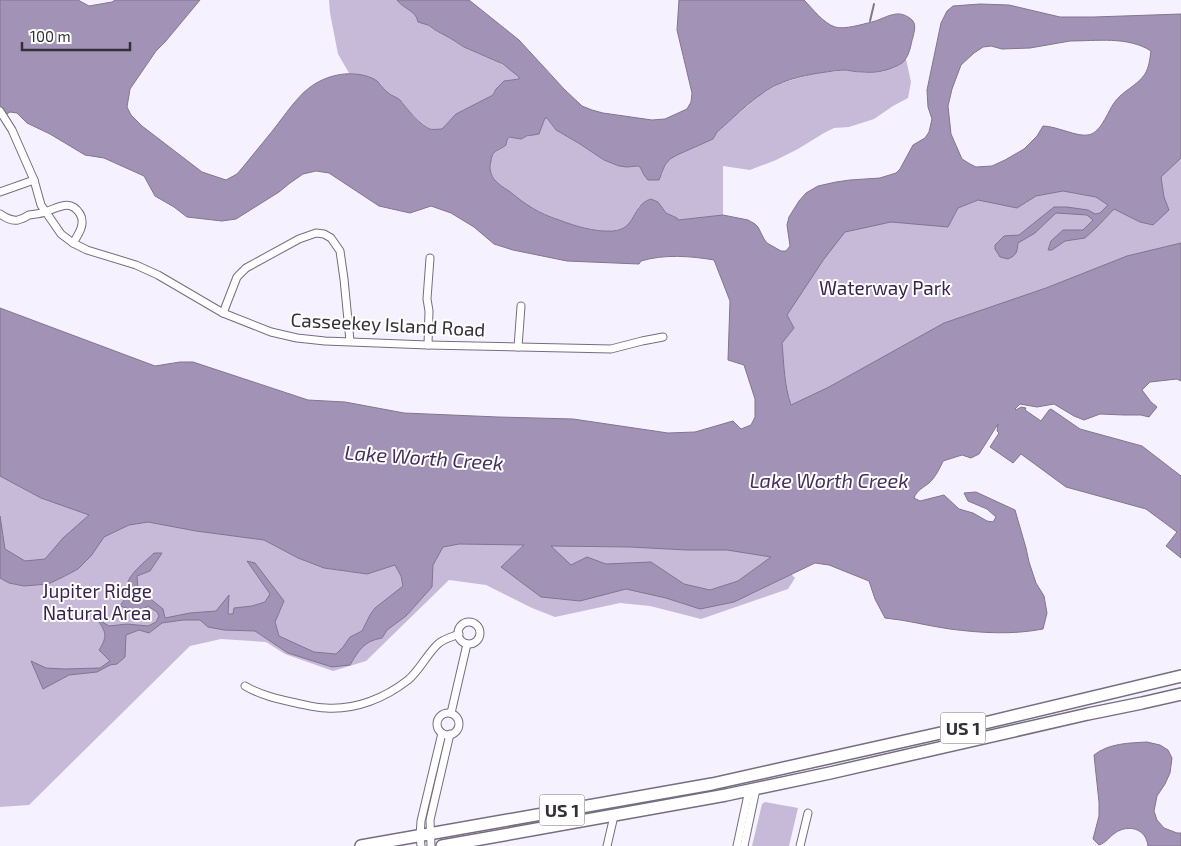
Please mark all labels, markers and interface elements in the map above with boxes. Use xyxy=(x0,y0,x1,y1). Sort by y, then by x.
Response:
scale bar xyxy=(22,20,130,52)
text: 100 m xyxy=(30,27,71,45)
park label: Waterway Park xyxy=(819,276,951,299)
street label: Casseekey Island Road xyxy=(290,307,486,341)
water label: Lake Worth Creek xyxy=(344,439,504,475)
water label: Lake Worth Creek xyxy=(749,468,909,492)
park label: Jupiter Ridge Natural Area xyxy=(42,579,152,624)
road number: US 1 xyxy=(940,712,986,744)
road number: US 1 xyxy=(540,794,584,826)

